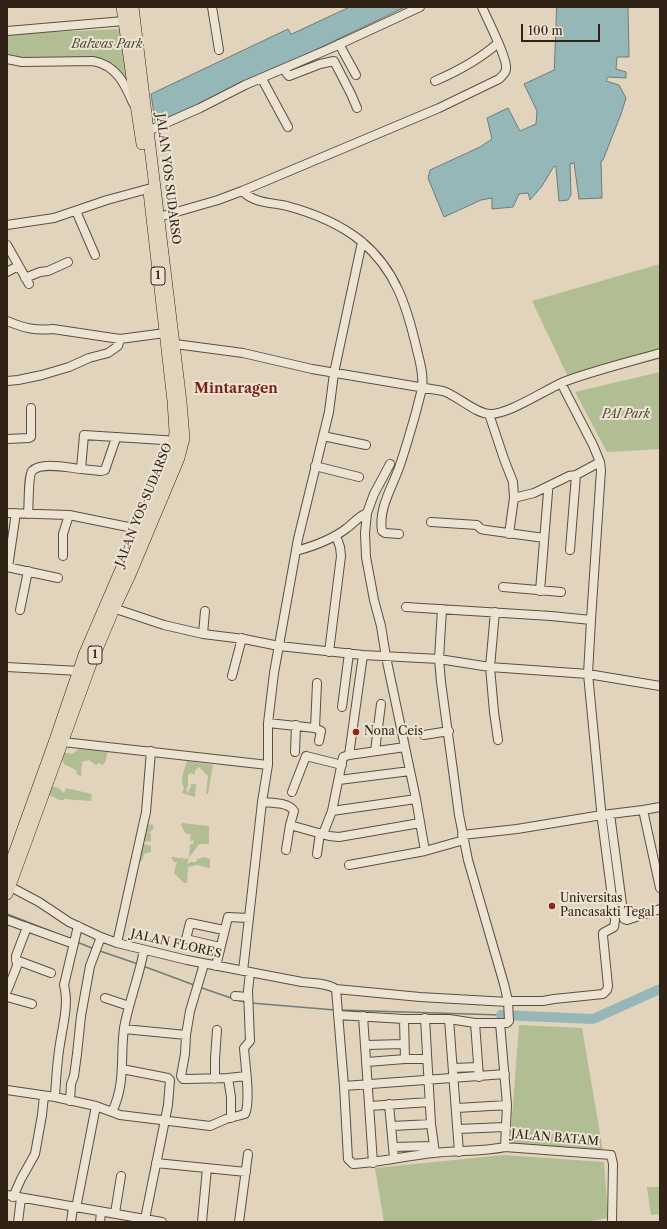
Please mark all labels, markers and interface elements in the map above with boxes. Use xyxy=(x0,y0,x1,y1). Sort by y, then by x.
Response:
scale bar xyxy=(523,16,602,42)
text: 100 m xyxy=(528,23,563,38)
park label: Balwas Park xyxy=(72,38,142,52)
street label: JALAN YOS SUDARSO xyxy=(153,113,183,245)
road number: 1 xyxy=(151,267,165,285)
district label: Mintaragen xyxy=(194,381,278,397)
park label: PAI Park xyxy=(602,408,650,422)
street label: JALAN YOS SUDARSO xyxy=(113,441,175,569)
road number: 1 xyxy=(88,646,102,664)
place label: Nona Ceis xyxy=(364,725,423,739)
marker: Nona Ceis xyxy=(351,727,361,737)
place label: Universitas Pancasakti Tegal xyxy=(560,892,654,920)
marker: Universitas Pancasakti Tegal xyxy=(547,901,557,911)
street label: JALAN FLORES xyxy=(129,927,223,961)
street label: JALAN BATAM xyxy=(510,1127,600,1149)

